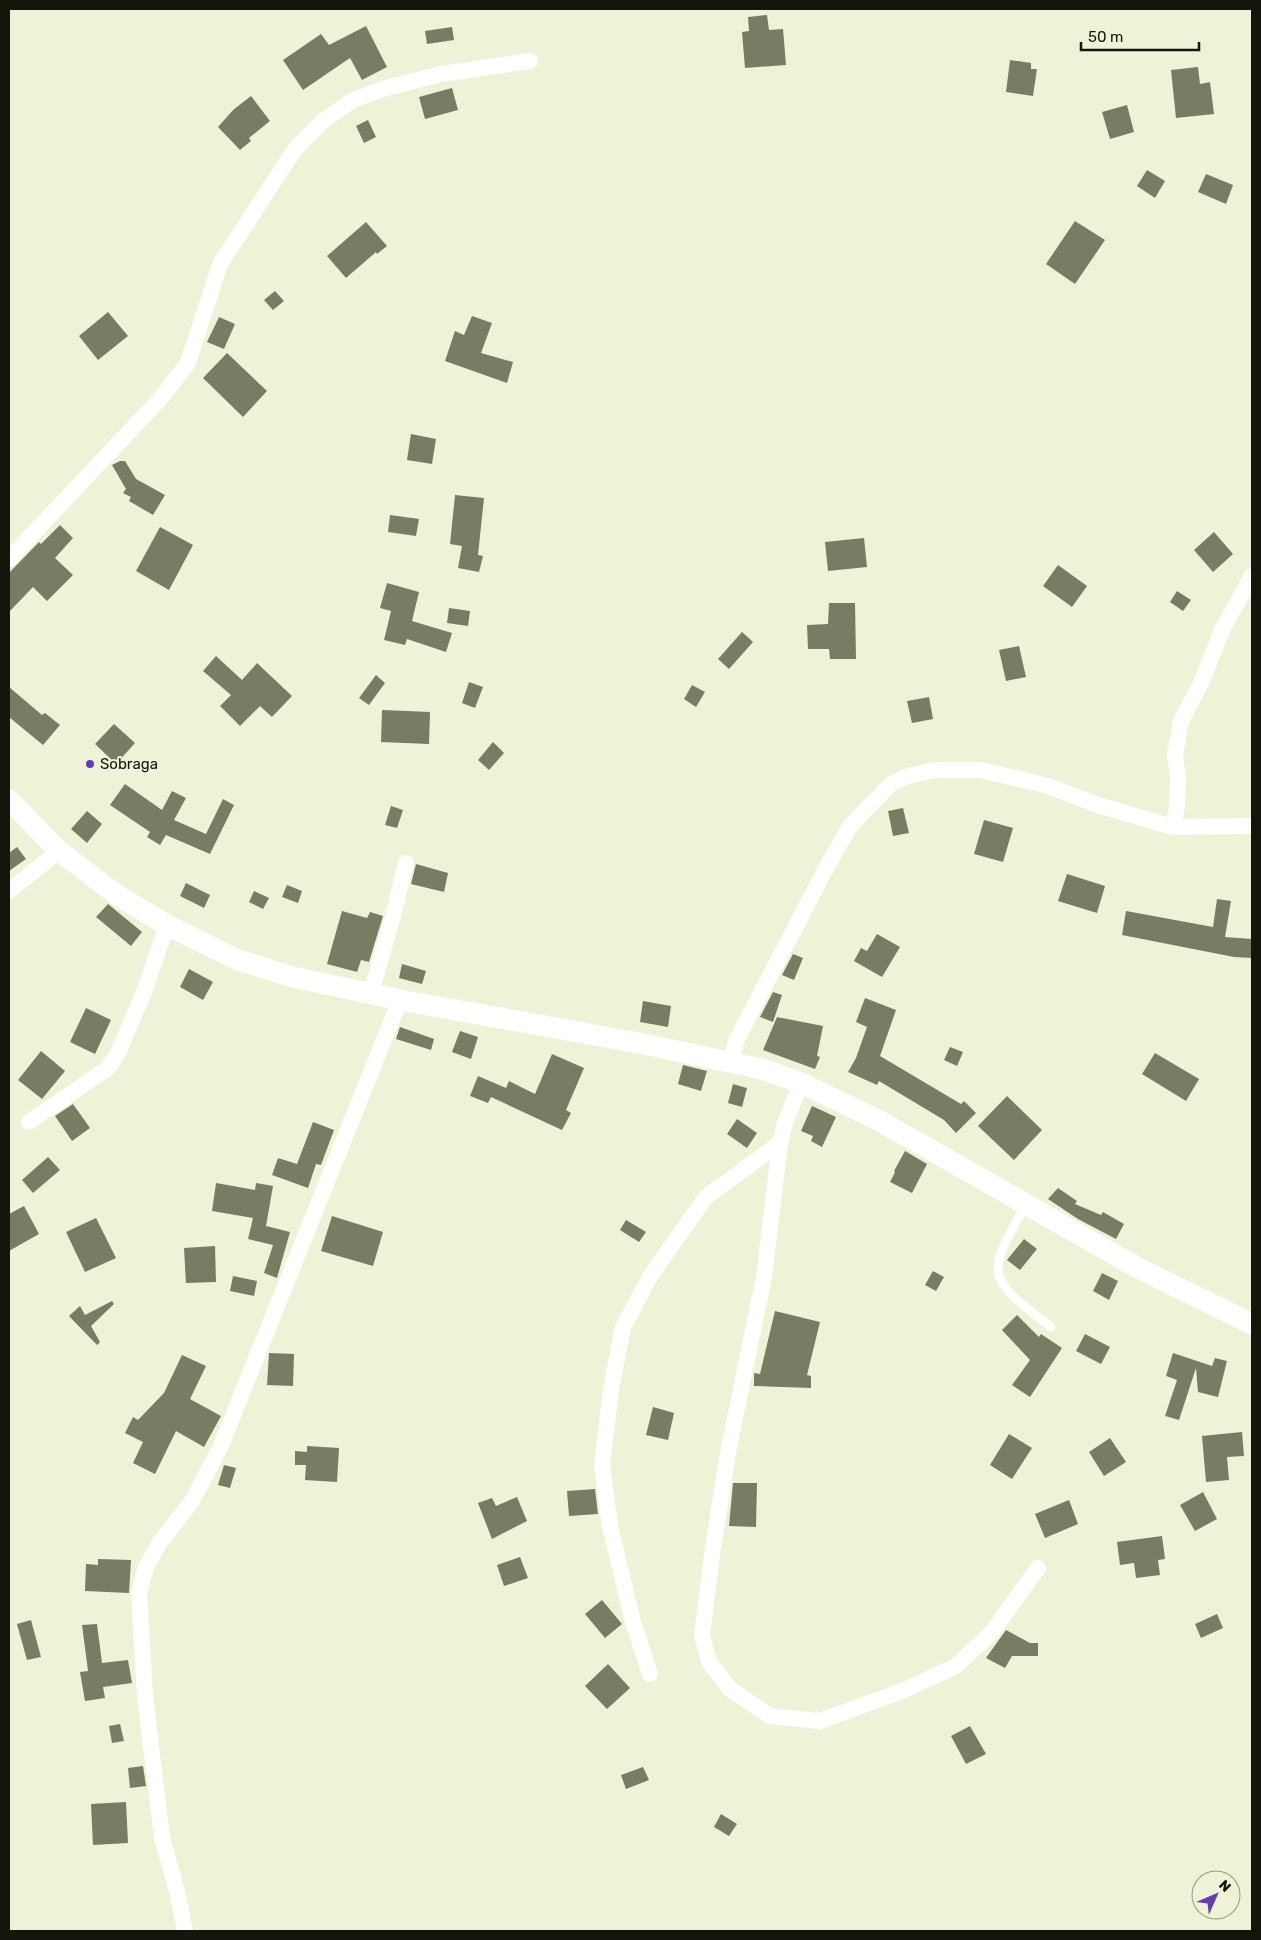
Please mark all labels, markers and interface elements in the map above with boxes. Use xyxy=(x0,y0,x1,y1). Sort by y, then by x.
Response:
scale bar xyxy=(1081,20,1198,52)
text: 50 m xyxy=(1088,28,1123,46)
place label: Sobraga xyxy=(100,755,158,773)
marker: Sobraga xyxy=(84,758,96,770)
north arrow xyxy=(1191,1870,1241,1920)
text: N xyxy=(1215,1877,1234,1896)

